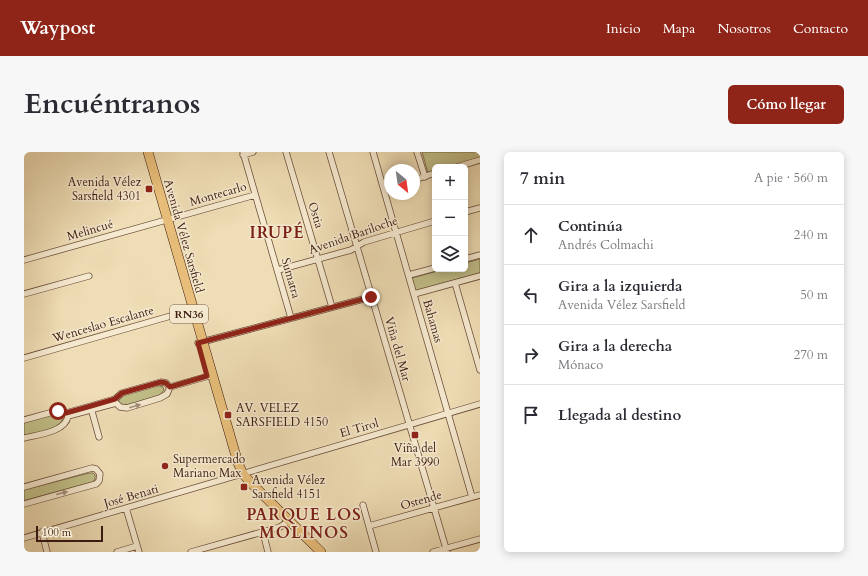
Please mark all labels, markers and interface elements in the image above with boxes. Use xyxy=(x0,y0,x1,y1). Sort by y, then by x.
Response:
text: Waypost xyxy=(20,15,95,41)
text: Inicio xyxy=(606,19,641,38)
text: Mapa xyxy=(663,19,695,38)
text: Nosotros xyxy=(717,19,771,38)
text: Contacto xyxy=(793,19,848,38)
text: Encuéntranos xyxy=(24,85,200,123)
button: Cómo llegar xyxy=(728,85,844,124)
north arrow xyxy=(384,164,420,200)
map controls xyxy=(432,164,468,272)
button: + xyxy=(432,164,468,200)
text: 7 min xyxy=(520,167,565,190)
text: A pie · 560 m xyxy=(754,169,828,187)
place label: Avenida Vélez Sarsfield 4301 xyxy=(68,174,142,204)
street label: Avenida Vélez Sarsfield xyxy=(160,177,208,295)
street label: Montecarlo xyxy=(188,178,249,210)
marker: Avenida Vélez Sarsfield 4301 xyxy=(144,184,154,194)
street label: Ostia xyxy=(304,200,328,231)
button: − xyxy=(432,200,468,236)
street label: Avenida Bariloche xyxy=(306,212,400,258)
street label: Melincué xyxy=(65,216,115,244)
text: Continúa xyxy=(558,216,623,236)
district label: IRUPÉ xyxy=(250,221,304,244)
icon: ahead xyxy=(520,224,542,246)
text: 240 m xyxy=(794,226,828,244)
button: layers xyxy=(432,236,468,272)
text: Andrés Colmachi xyxy=(558,236,654,254)
street label: Sumatra xyxy=(278,256,305,301)
text: Gira a la izquierda xyxy=(558,276,682,296)
icon: left xyxy=(520,284,542,306)
text: 50 m xyxy=(800,286,828,304)
route end xyxy=(362,288,380,306)
text: Avenida Vélez Sarsfield xyxy=(558,296,685,314)
street label: Bahamas xyxy=(419,297,447,345)
street label: Wenceslao Escalante xyxy=(49,302,156,346)
road number: RN36 xyxy=(170,305,208,323)
street label: Viña del Mar xyxy=(381,315,415,384)
text: Gira a la derecha xyxy=(558,336,672,356)
icon: right xyxy=(520,344,542,366)
text: 270 m xyxy=(794,346,828,364)
text: Mónaco xyxy=(558,356,603,374)
place label: AV. VELEZ SARSFIELD 4150 xyxy=(236,400,328,430)
route start xyxy=(49,402,67,420)
one-way arrow xyxy=(128,402,141,408)
icon: arrive xyxy=(520,404,542,426)
text: Llegada al destino xyxy=(558,405,681,425)
marker: AV. VELEZ SARSFIELD 4150 xyxy=(223,410,233,420)
street label: El Tirol xyxy=(338,415,380,441)
marker: Viña del Mar 3990 xyxy=(410,430,420,440)
place label: Viña del Mar 3990 xyxy=(391,440,439,470)
place label: Supermercado Mariano Max xyxy=(173,451,246,481)
marker: Supermercado Mariano Max xyxy=(160,461,170,471)
place label: Avenida Vélez Sarsfield 4151 xyxy=(252,472,326,502)
street label: José Benati xyxy=(100,480,161,512)
marker: Avenida Vélez Sarsfield 4151 xyxy=(239,482,249,492)
street label: Ostende xyxy=(398,486,444,514)
one-way arrow xyxy=(55,490,68,496)
district label: PARQUE LOS MOLINOS xyxy=(246,504,362,544)
scale bar xyxy=(36,524,103,543)
text: 100 m xyxy=(42,525,71,540)

